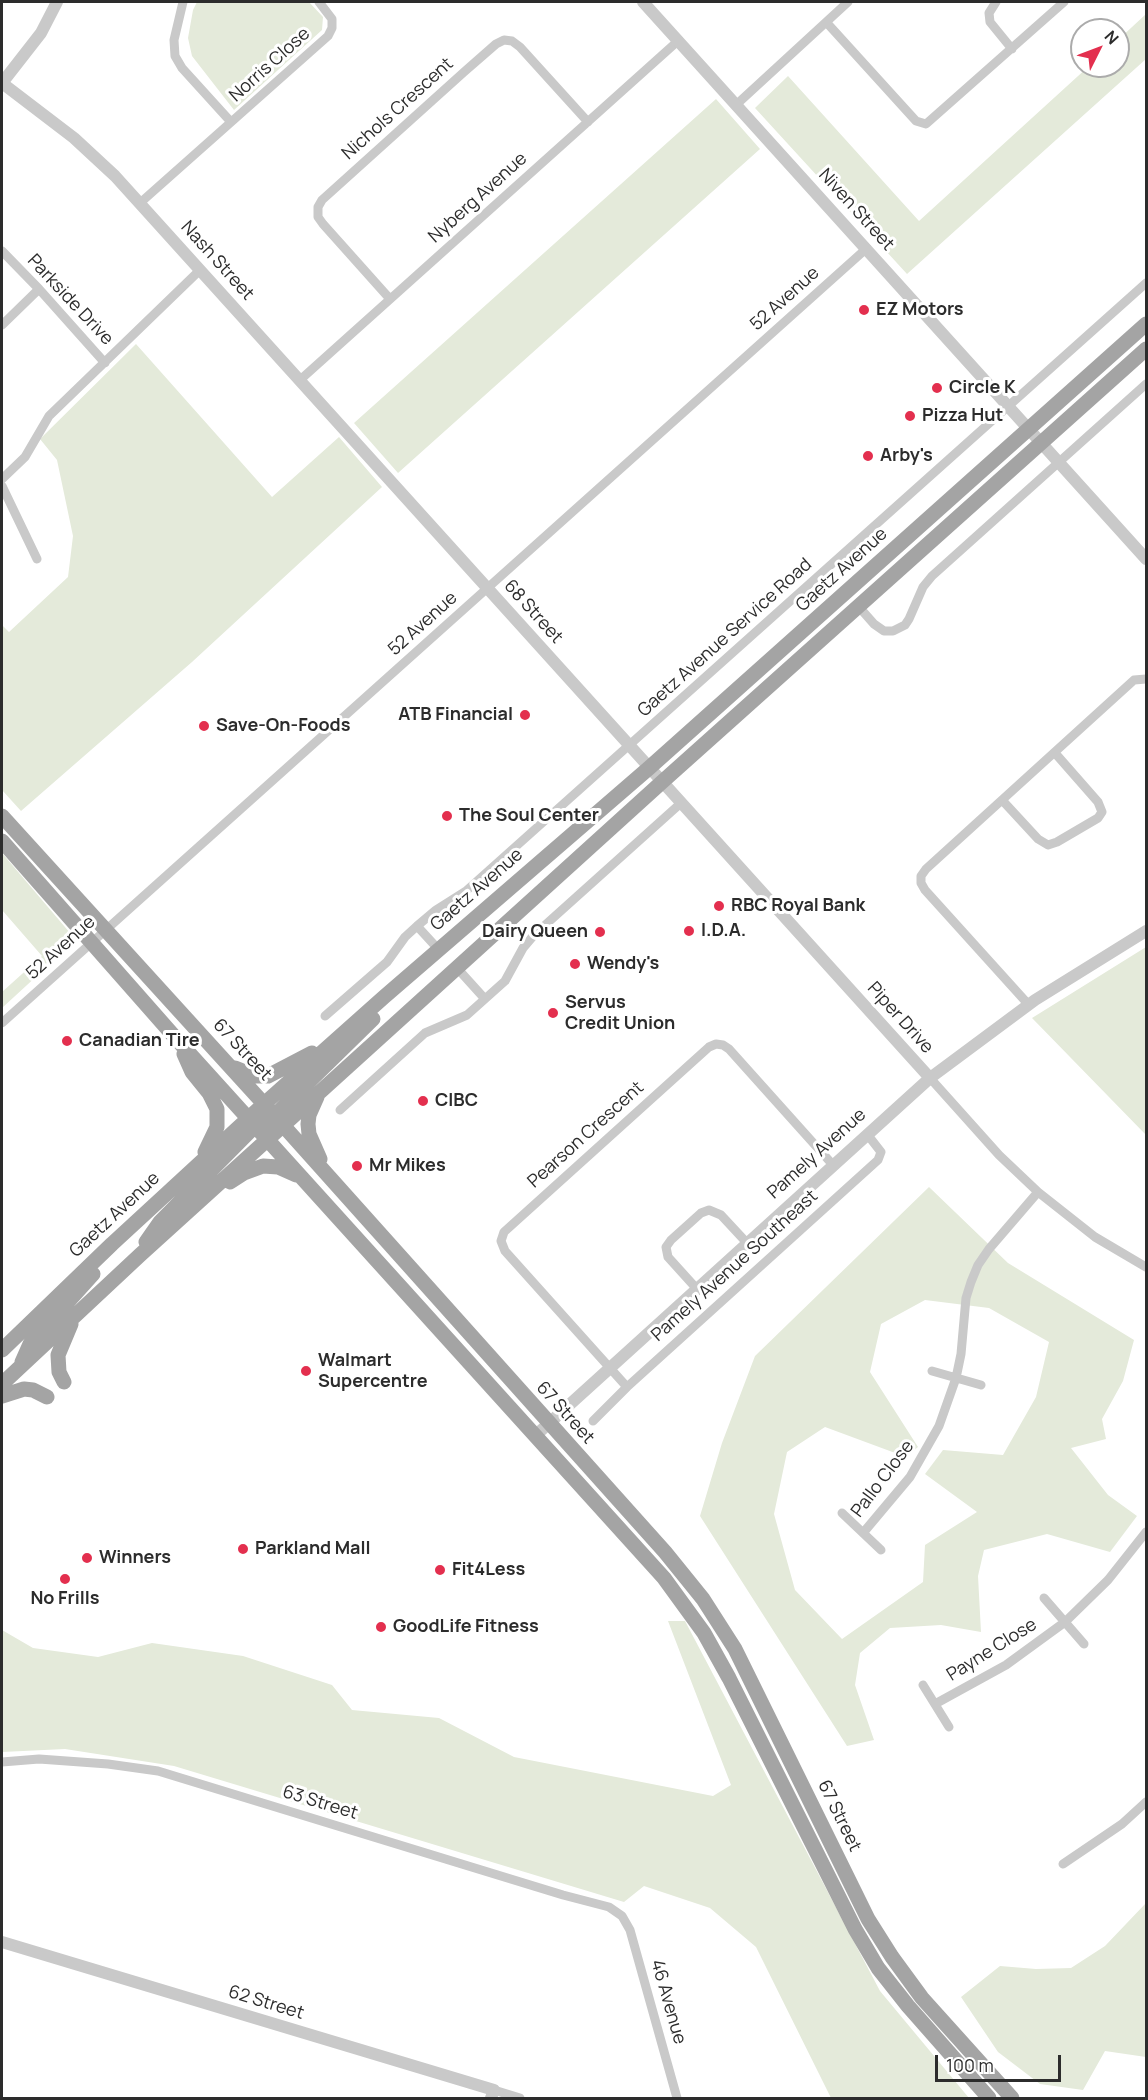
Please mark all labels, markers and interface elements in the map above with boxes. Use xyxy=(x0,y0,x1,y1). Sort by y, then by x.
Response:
north arrow xyxy=(1070,18,1130,78)
street label: Norris Close xyxy=(225,23,315,107)
text: N xyxy=(1100,26,1124,49)
street label: Nichols Crescent xyxy=(338,53,458,165)
street label: Nyberg Avenue xyxy=(424,148,532,248)
street label: Niven Street xyxy=(814,165,898,255)
street label: Nash Street xyxy=(176,217,258,305)
street label: Parkside Drive xyxy=(22,250,118,350)
street label: 52 Avenue xyxy=(746,262,824,336)
place label: EZ Motors xyxy=(876,299,964,321)
marker: EZ Motors xyxy=(857,303,871,317)
place label: Circle K xyxy=(949,377,1016,399)
marker: Circle K xyxy=(930,381,944,395)
place label: Pizza Hut xyxy=(922,405,1003,427)
marker: Pizza Hut xyxy=(903,409,917,423)
place label: Arby's xyxy=(880,445,933,467)
marker: Arby's xyxy=(861,449,875,463)
street label: Gaetz Avenue xyxy=(792,523,892,617)
street label: Gaetz Avenue Service Road xyxy=(634,554,816,722)
street label: 68 Street xyxy=(499,576,567,648)
street label: 52 Avenue xyxy=(384,587,462,661)
place label: ATB Financial xyxy=(398,704,513,726)
marker: ATB Financial xyxy=(518,708,532,722)
place label: Save-On-Foods xyxy=(216,715,350,737)
marker: Save-On-Foods xyxy=(197,719,211,733)
place label: The Soul Center xyxy=(459,805,599,827)
marker: The Soul Center xyxy=(440,809,454,823)
street label: Gaetz Avenue xyxy=(426,844,528,936)
place label: RBC Royal Bank xyxy=(731,895,865,917)
marker: RBC Royal Bank xyxy=(712,899,726,913)
street label: 52 Avenue xyxy=(22,911,100,985)
place label: I.D.A. xyxy=(701,920,746,942)
place label: Dairy Queen xyxy=(482,921,588,943)
marker: I.D.A. xyxy=(682,924,696,938)
marker: Dairy Queen xyxy=(593,925,607,939)
place label: Wendy's xyxy=(587,953,659,975)
marker: Wendy's xyxy=(568,957,582,971)
street label: Piper Drive xyxy=(862,978,938,1058)
place label: Servus Credit Union xyxy=(565,992,675,1034)
marker: Servus Credit Union xyxy=(546,1006,560,1020)
street label: 67 Street xyxy=(208,1015,276,1085)
place label: Canadian Tire xyxy=(79,1030,199,1052)
marker: Canadian Tire xyxy=(60,1034,74,1048)
street label: Pearson Crescent xyxy=(524,1077,648,1193)
place label: CIBC xyxy=(435,1090,478,1112)
marker: CIBC xyxy=(416,1094,430,1108)
street label: Pamely Avenue xyxy=(763,1104,871,1204)
place label: Mr Mikes xyxy=(369,1155,446,1177)
marker: Mr Mikes xyxy=(350,1159,364,1173)
street label: Gaetz Avenue xyxy=(66,1168,164,1262)
street label: Pamely Avenue Southeast xyxy=(648,1186,822,1346)
place label: Walmart Supercentre xyxy=(318,1350,428,1392)
marker: Walmart Supercentre xyxy=(299,1364,313,1378)
street label: 67 Street xyxy=(531,1377,599,1449)
street label: Pallo Close xyxy=(847,1436,919,1522)
place label: Parkland Mall xyxy=(255,1538,371,1560)
marker: Parkland Mall xyxy=(236,1542,250,1556)
place label: Winners xyxy=(99,1547,171,1569)
marker: Winners xyxy=(80,1551,94,1565)
place label: Fit4Less xyxy=(452,1559,525,1581)
marker: Fit4Less xyxy=(433,1563,447,1577)
marker: No Frills xyxy=(58,1572,72,1586)
place label: No Frills xyxy=(30,1588,100,1610)
street label: Payne Close xyxy=(943,1614,1041,1686)
place label: GoodLife Fitness xyxy=(393,1616,539,1638)
marker: GoodLife Fitness xyxy=(374,1620,388,1634)
street label: 67 Street xyxy=(812,1777,866,1855)
street label: 63 Street xyxy=(280,1781,360,1825)
street label: 46 Avenue xyxy=(646,1957,690,2047)
street label: 62 Street xyxy=(226,1981,306,2025)
scale bar xyxy=(938,2043,1064,2081)
text: 100 m xyxy=(946,2053,994,2077)

